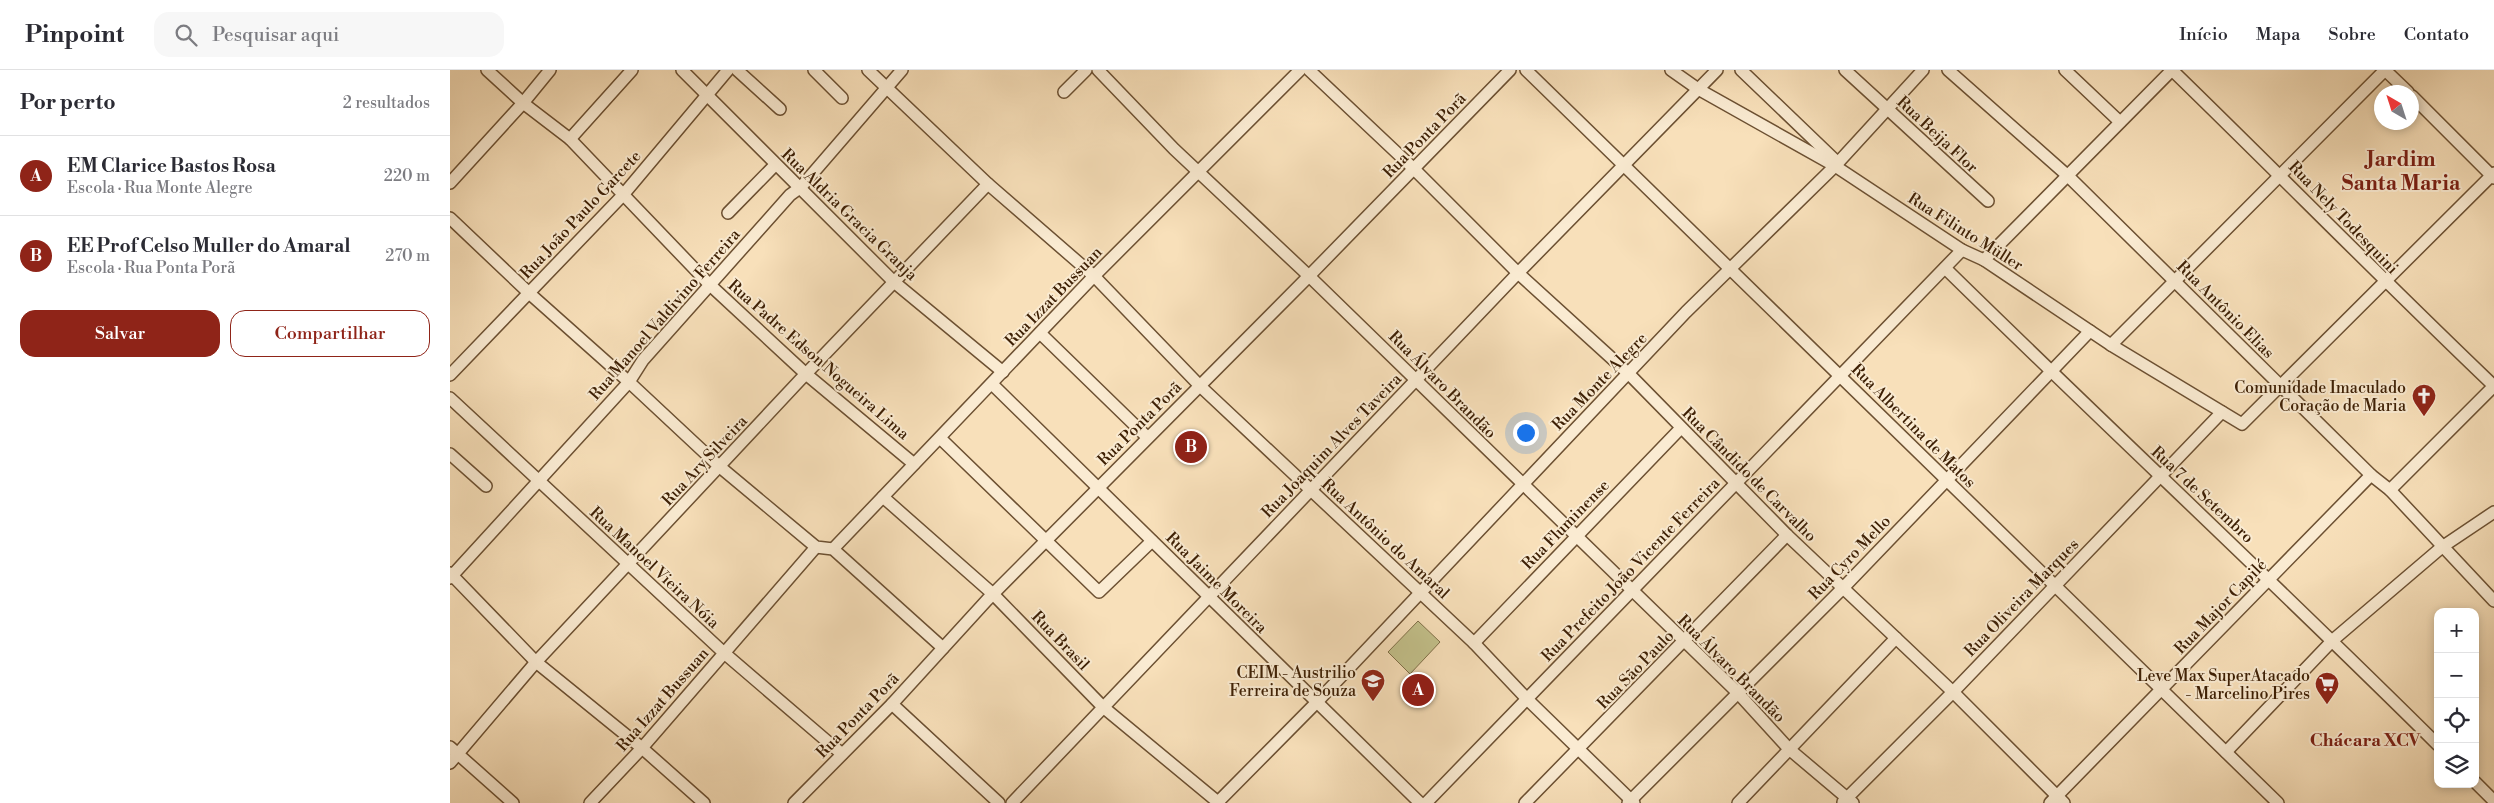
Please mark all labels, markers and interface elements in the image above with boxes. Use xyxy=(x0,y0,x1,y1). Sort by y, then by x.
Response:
search box xyxy=(154,12,504,57)
text: Pinpoint xyxy=(25,20,124,50)
icon: search xyxy=(172,21,200,49)
text: Pesquisar aqui xyxy=(212,23,339,47)
text: Início xyxy=(2179,23,2228,46)
text: Mapa xyxy=(2256,23,2300,46)
text: Sobre xyxy=(2328,23,2376,46)
text: Contato xyxy=(2404,23,2469,46)
north arrow xyxy=(2374,85,2419,130)
street label: Rua Ponta Porã xyxy=(1379,88,1471,183)
text: Por perto xyxy=(20,90,116,116)
street label: Rua Beija Flor xyxy=(1893,92,1982,177)
text: 2 resultados xyxy=(343,93,430,113)
street label: Rua Aldria Gracia Granja xyxy=(777,145,922,286)
street label: Rua João Paulo Garcete xyxy=(516,146,646,283)
district label: Jardim Santa Maria xyxy=(2342,147,2461,197)
text: EM Clarice Bastos Rosa xyxy=(67,154,276,178)
street label: Rua Nely Todesquini xyxy=(2284,157,2402,278)
text: A xyxy=(30,166,42,186)
text: 220 m xyxy=(384,166,430,186)
text: Escola · Rua Monte Alegre xyxy=(67,178,253,198)
street label: Rua Filinto Müller xyxy=(1904,188,2027,275)
street label: Rua Manoel Valdivino Ferreira xyxy=(585,224,745,404)
text: EE Prof Celso Muller do Amaral xyxy=(67,234,350,258)
street label: Rua Izzat Bussuan xyxy=(1001,242,1107,351)
text: B xyxy=(30,246,42,266)
text: 270 m xyxy=(385,246,430,266)
street label: Rua Antônio Elias xyxy=(2172,257,2278,363)
text: Escola · Rua Ponta Porã xyxy=(67,258,235,278)
street label: Rua Padre Edson Nogueira Lima xyxy=(724,276,914,445)
button: Salvar xyxy=(20,310,220,357)
button: Compartilhar xyxy=(230,310,430,357)
street label: Rua Álvaro Brandão xyxy=(1384,325,1502,443)
street label: Rua Monte Alegre xyxy=(1548,329,1652,435)
street label: Rua Albertina de Matos xyxy=(1847,359,1980,492)
street label: Rua Joaquim Alves Taveira xyxy=(1257,369,1407,522)
street label: Rua Ponta Porã xyxy=(1093,377,1187,470)
place label: Comunidade Imaculado Coração de Maria xyxy=(2234,378,2407,416)
church icon: Comunidade Imaculado Coração de Maria xyxy=(2411,383,2437,417)
street label: Rua Cândido de Carvalho xyxy=(1678,403,1821,546)
street label: Rua Ary Silveira xyxy=(658,411,752,510)
your location xyxy=(1513,420,1539,446)
pin: B xyxy=(1175,428,1207,466)
street label: Rua 7 de Setembro xyxy=(2147,442,2258,547)
street label: Rua Prefeito João Vicente Ferreira xyxy=(1537,473,1725,666)
street label: Rua Antônio do Amaral xyxy=(1317,474,1454,603)
street label: Rua Fluminense xyxy=(1518,475,1614,574)
street label: Rua Manoel Vieira Nóia xyxy=(585,502,724,634)
street label: Rua Cyro Mello xyxy=(1804,511,1895,604)
street label: Rua Jaime Moreira xyxy=(1161,528,1272,638)
street label: Rua Oliveira Marques xyxy=(1960,534,2083,661)
street label: Rua Major Capilé xyxy=(2170,555,2271,658)
street label: Rua Brasil xyxy=(1027,607,1094,675)
map controls xyxy=(2434,608,2479,788)
button: + xyxy=(2434,608,2479,653)
street label: Rua Álvaro Brandão xyxy=(1673,609,1791,727)
street label: Rua São Paulo xyxy=(1593,626,1678,713)
street label: Rua Izzat Bussuan xyxy=(612,643,714,756)
button: − xyxy=(2434,653,2479,698)
place label: CEIM - Austrilio Ferreira de Souza xyxy=(1229,663,1357,701)
place label: Leve Max SuperAtacado - Marcelino Pires xyxy=(2137,666,2310,704)
street label: Rua Ponta Porã xyxy=(812,668,904,763)
school or university icon: CEIM - Austrilio Ferreira de Souza xyxy=(1360,668,1386,702)
pin: A xyxy=(1402,671,1434,709)
supermarket icon: Leve Max SuperAtacado - Marcelino Pires xyxy=(2314,671,2340,705)
button: locate xyxy=(2434,698,2479,743)
district label: Chácara XCV xyxy=(2310,729,2421,752)
button: layers xyxy=(2434,743,2479,788)

